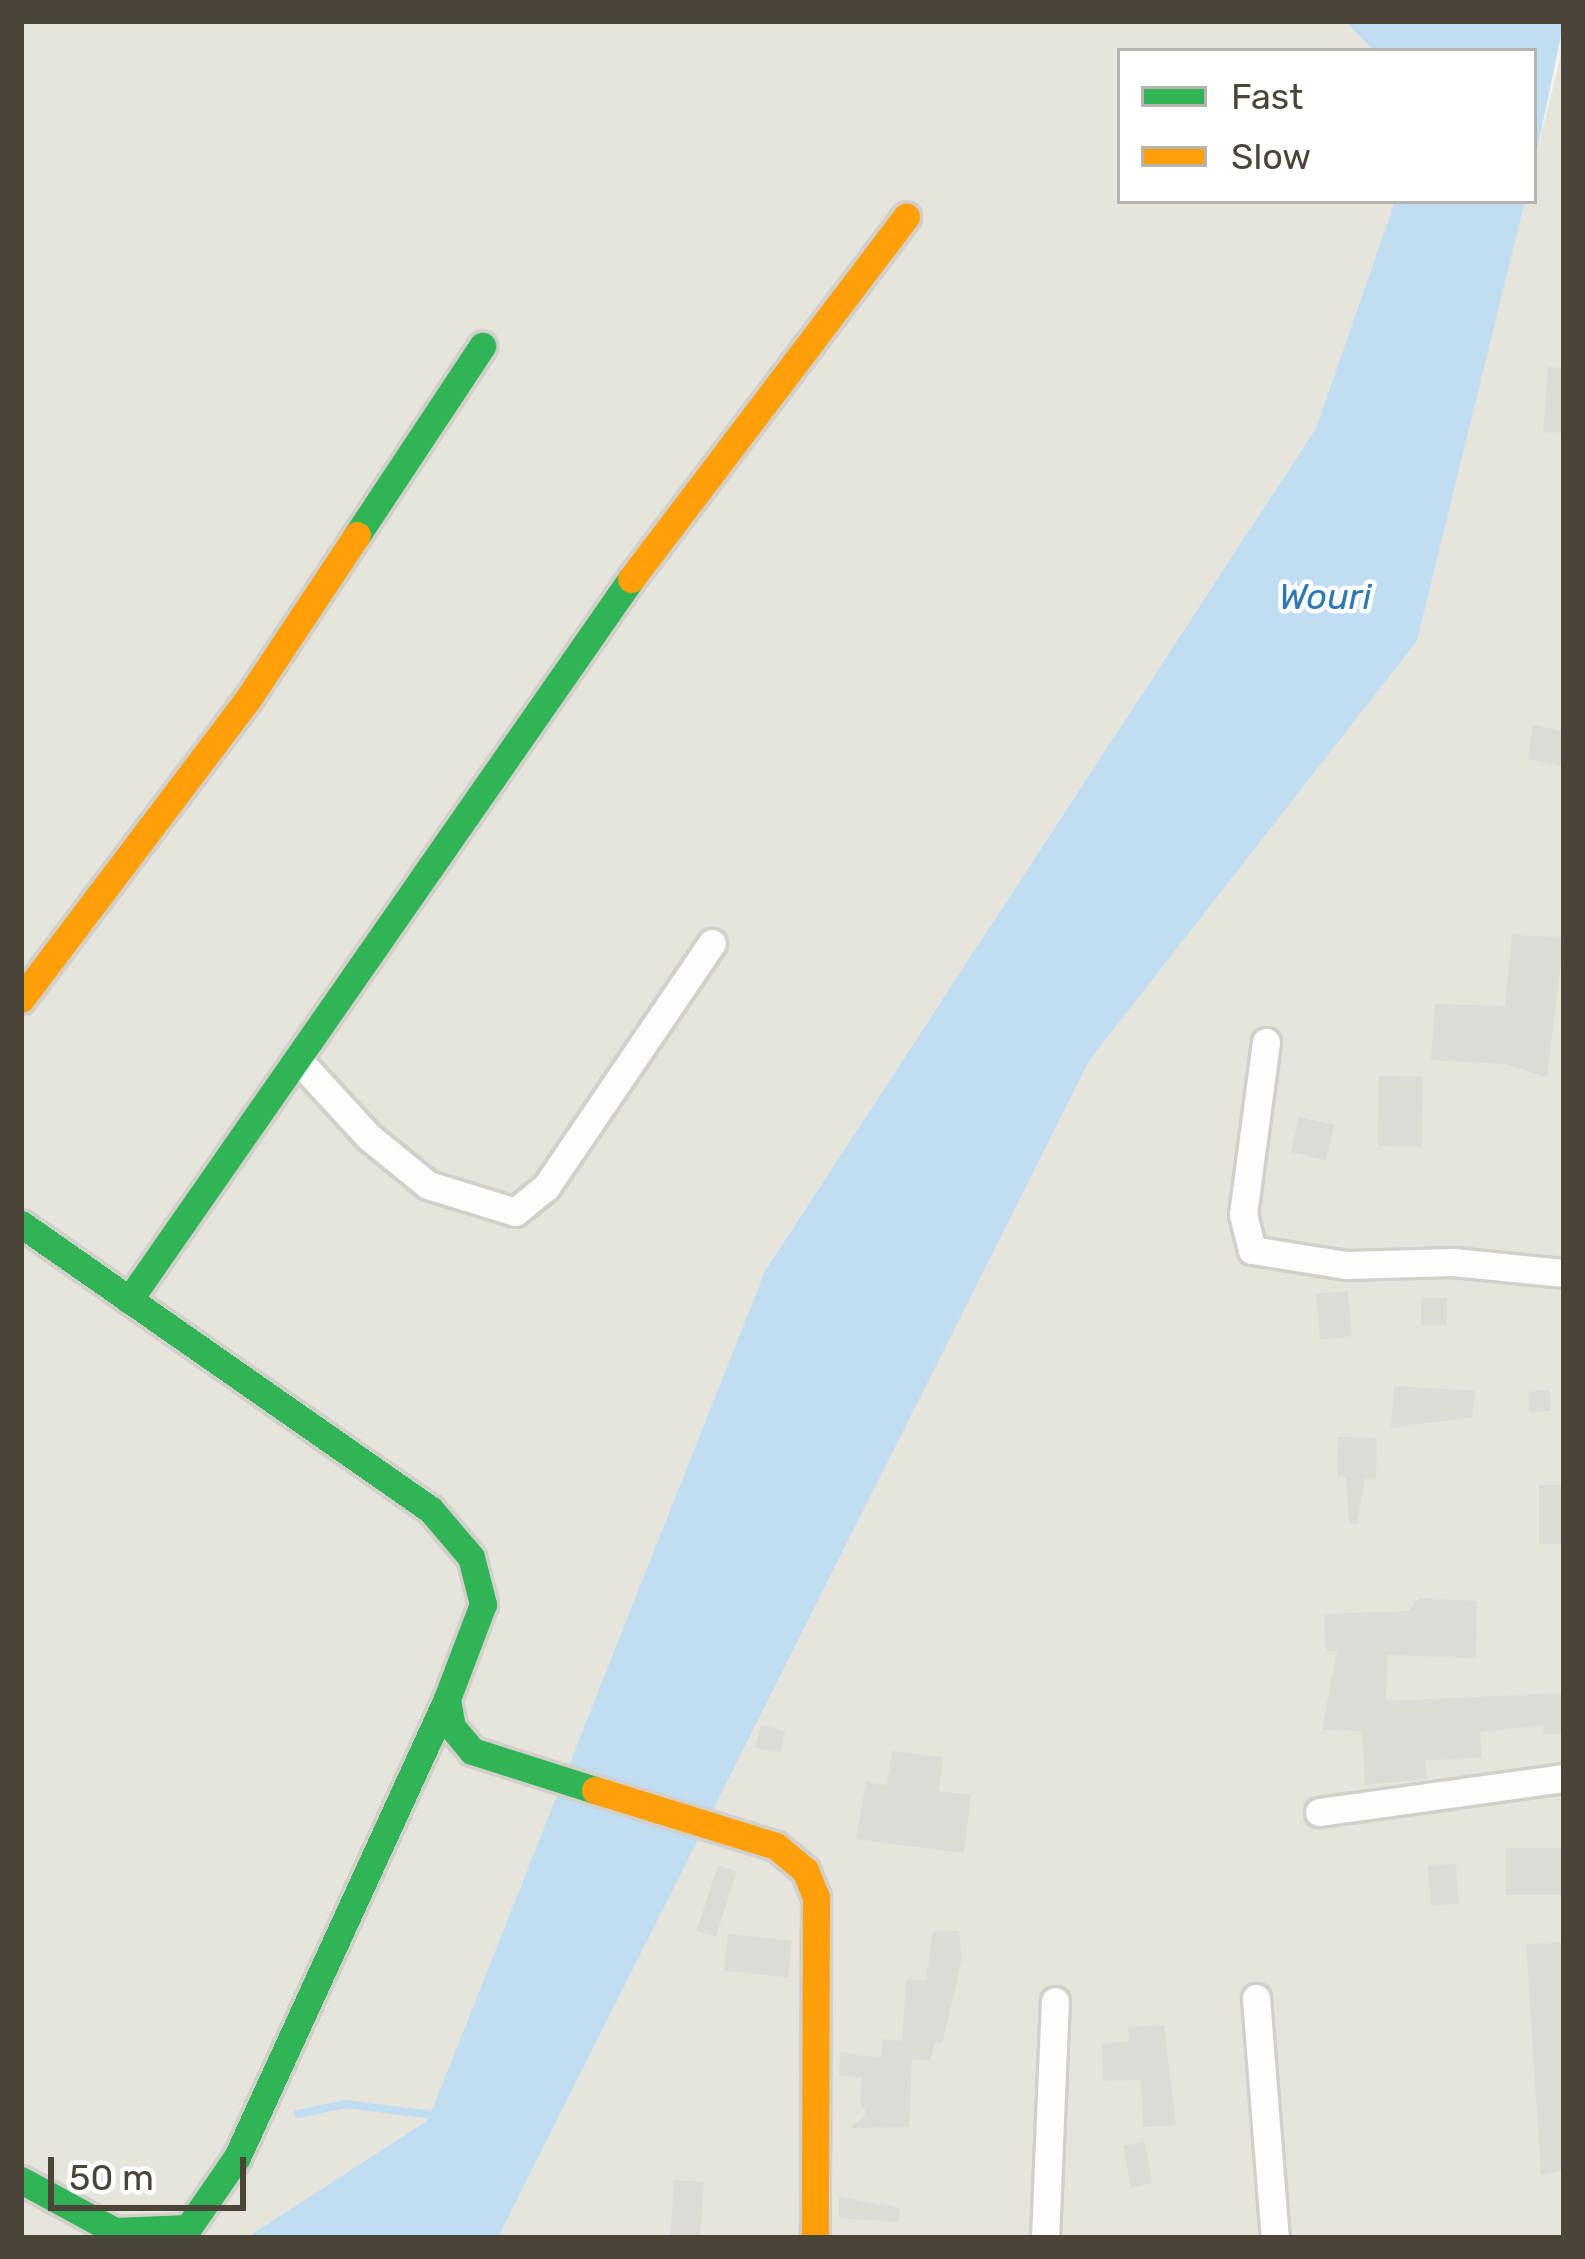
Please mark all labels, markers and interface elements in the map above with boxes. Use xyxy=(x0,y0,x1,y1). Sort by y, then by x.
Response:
legend xyxy=(1117,48,1537,204)
text: Fast xyxy=(1231,75,1303,118)
text: Slow xyxy=(1231,135,1311,178)
water label: Wouri xyxy=(1279,575,1371,619)
scale bar xyxy=(54,2133,252,2207)
text: 50 m xyxy=(69,2156,154,2199)

